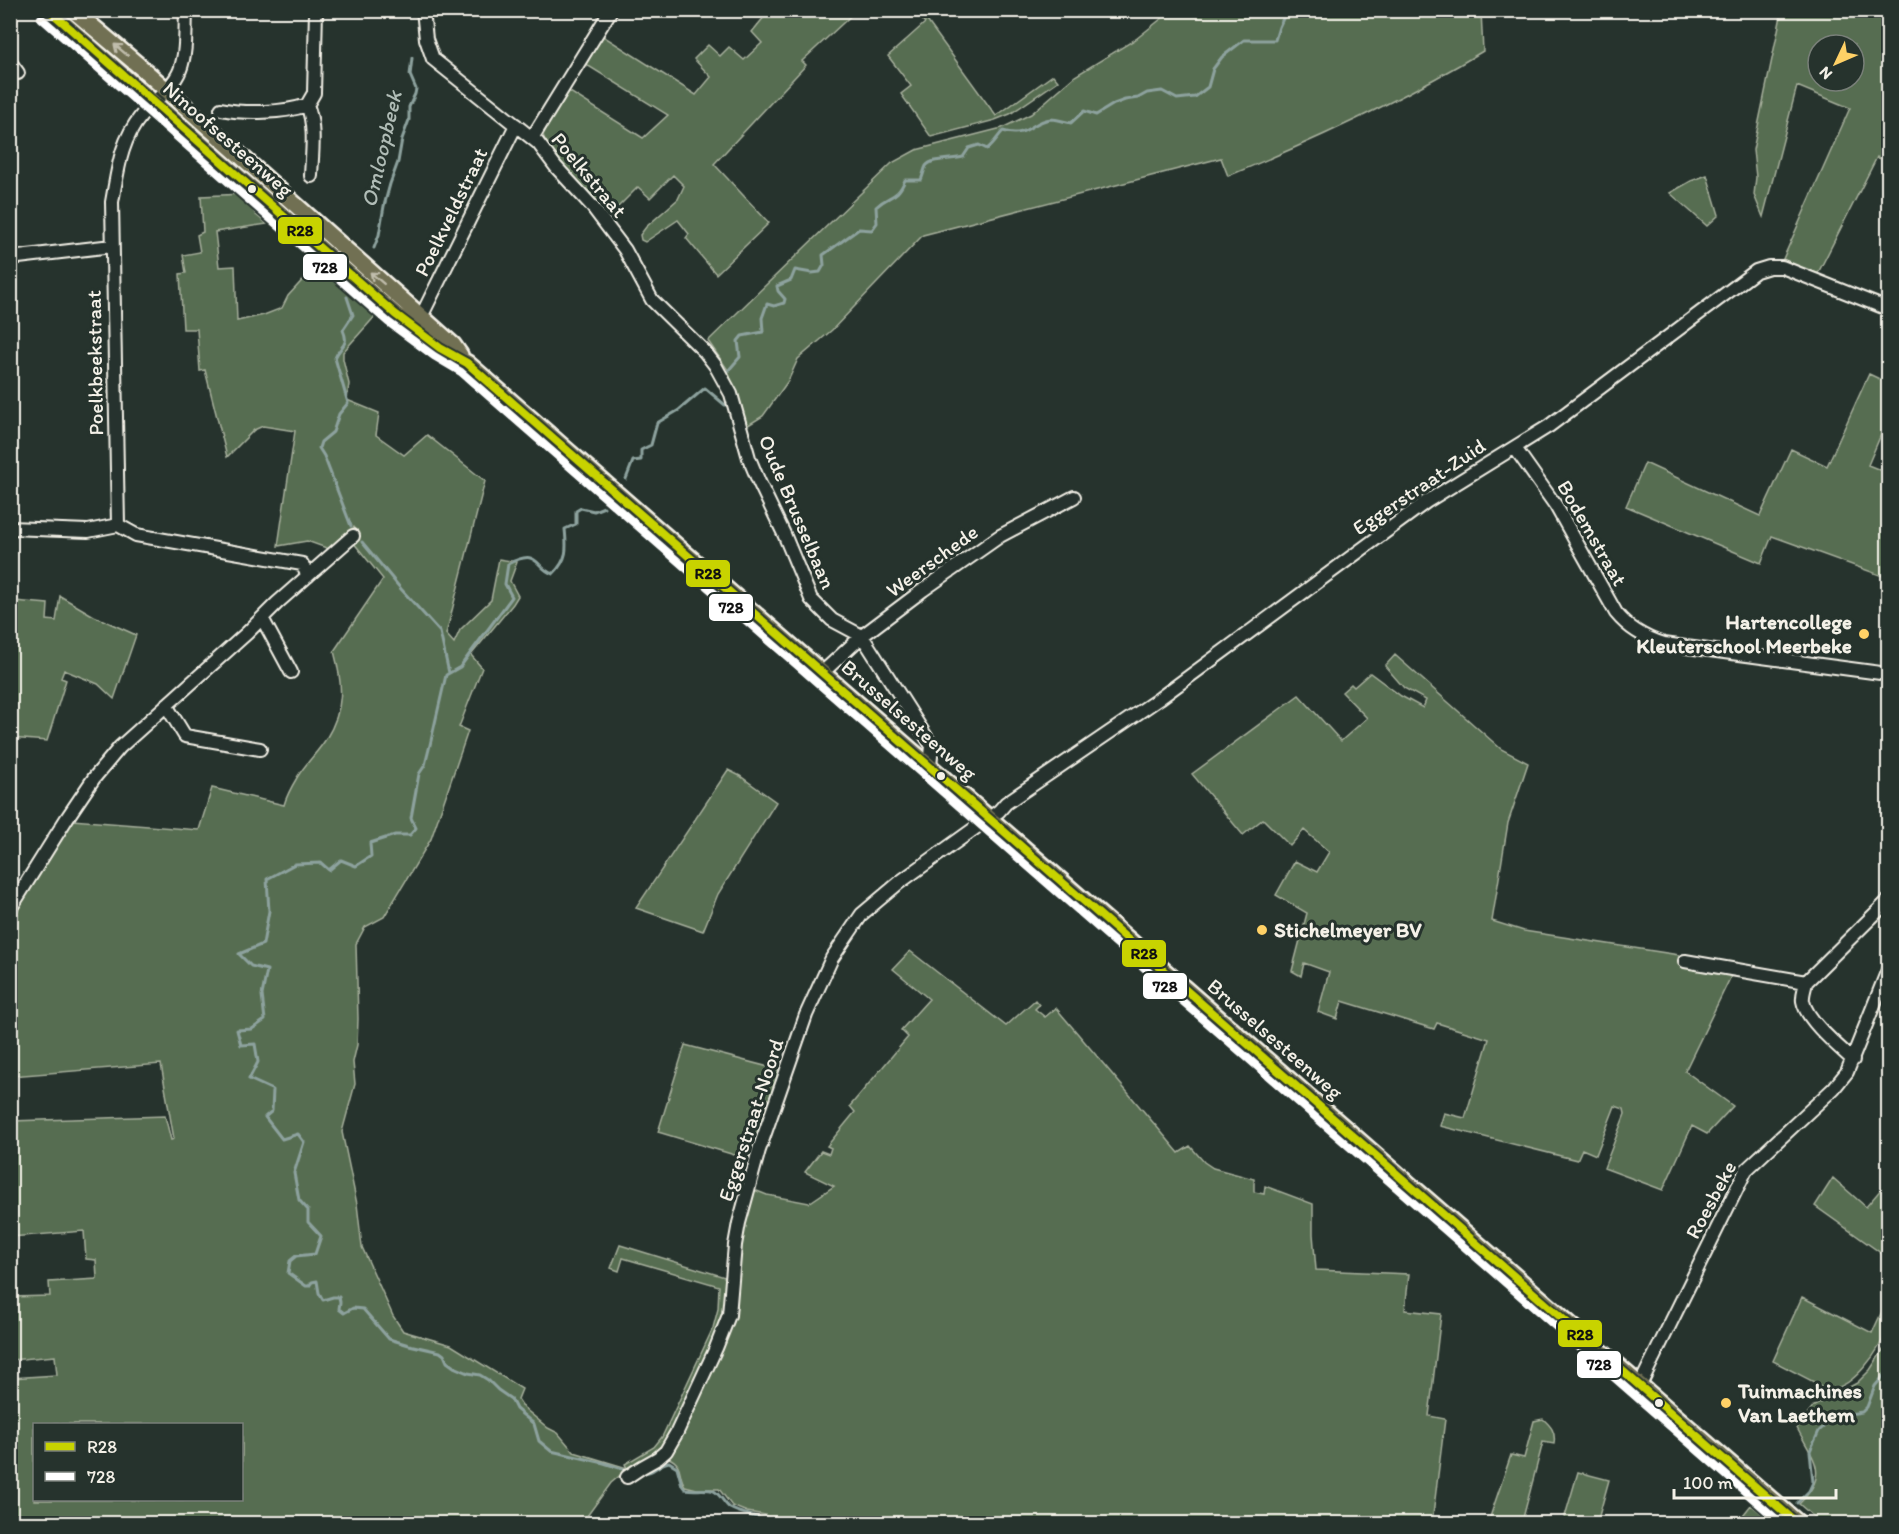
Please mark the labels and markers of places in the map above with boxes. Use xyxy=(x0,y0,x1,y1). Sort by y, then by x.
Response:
unlabelled marker xyxy=(246,183,258,195)
place label: Hartencollege Kleuterschool Meerbeke xyxy=(1636,609,1852,658)
marker: Hartencollege Kleuterschool Meerbeke xyxy=(1857,627,1871,641)
unlabelled marker xyxy=(935,770,947,782)
place label: Stichelmeyer BV xyxy=(1274,917,1422,943)
marker: Stichelmeyer BV xyxy=(1255,923,1269,937)
place label: Tuinmachines Van Laethem xyxy=(1737,1378,1862,1427)
marker: Tuinmachines Van Laethem xyxy=(1719,1396,1733,1410)
unlabelled marker xyxy=(1653,1397,1665,1409)

